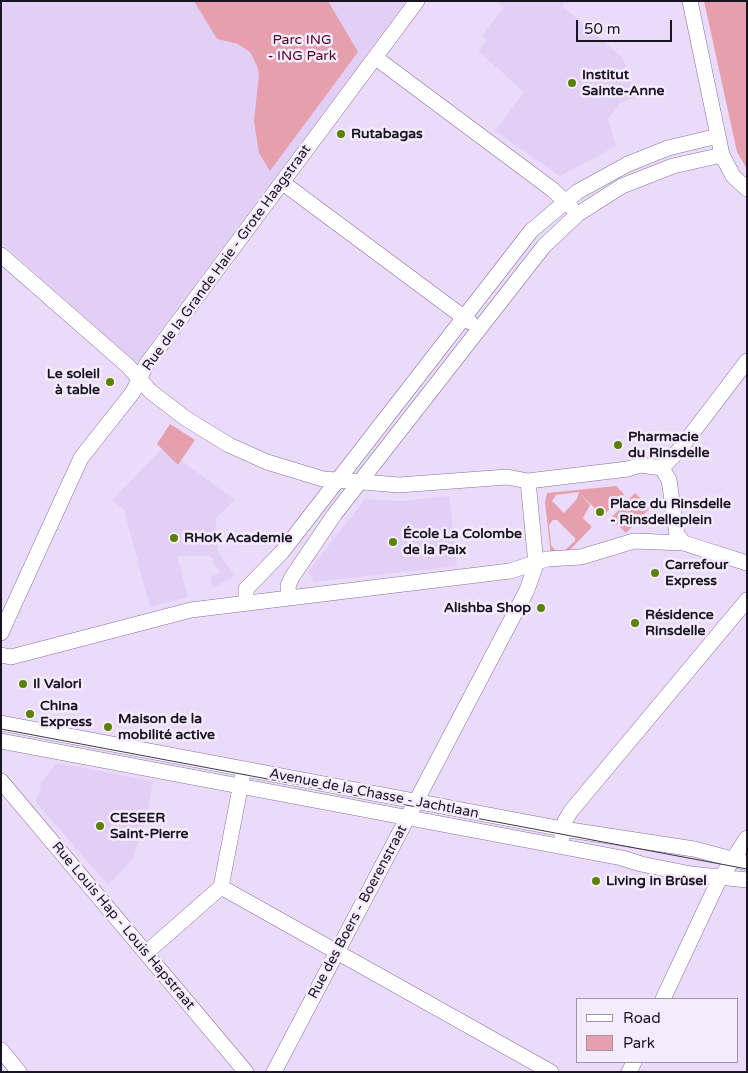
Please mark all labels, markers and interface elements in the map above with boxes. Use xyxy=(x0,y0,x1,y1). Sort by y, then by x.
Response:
scale bar xyxy=(578,10,674,42)
text: 50 m xyxy=(584,20,621,38)
park label: Parc ING - ING Park xyxy=(268,32,336,64)
place label: Institut Sainte-Anne xyxy=(582,67,664,100)
marker: Institut Sainte-Anne xyxy=(566,77,578,89)
place label: Rutabagas xyxy=(351,126,423,142)
marker: Rutabagas xyxy=(335,128,347,140)
street label: Rue de la Grande Haie - Grote Haagstraat xyxy=(139,142,315,374)
place label: Le soleil à table xyxy=(47,366,100,398)
marker: Le soleil à table xyxy=(104,376,116,388)
place label: Pharmacie du Rinsdelle xyxy=(628,429,709,462)
marker: Pharmacie du Rinsdelle xyxy=(612,439,624,451)
place label: Place du Rinsdelle - Rinsdelleplein xyxy=(610,496,731,528)
marker: Place du Rinsdelle - Rinsdelleplein xyxy=(594,506,606,518)
place label: École La Colombe de la Paix xyxy=(403,526,522,558)
place label: RHoK Academie xyxy=(184,530,292,546)
marker: RHoK Academie xyxy=(168,532,180,544)
marker: École La Colombe de la Paix xyxy=(387,536,399,548)
place label: Carrefour Express xyxy=(665,557,728,590)
marker: Carrefour Express xyxy=(649,567,661,579)
place label: Alishba Shop xyxy=(444,600,531,616)
marker: Alishba Shop xyxy=(535,602,547,614)
place label: Résidence Rinsdelle xyxy=(645,607,714,640)
marker: Résidence Rinsdelle xyxy=(629,617,641,629)
place label: Il Valori xyxy=(33,676,82,692)
marker: Il Valori xyxy=(17,678,29,690)
place label: China Express xyxy=(40,698,92,730)
marker: China Express xyxy=(24,708,36,720)
place label: Maison de la mobilité active xyxy=(118,711,215,744)
marker: Maison de la mobilité active xyxy=(102,721,114,733)
street label: Avenue de la Chasse - Jachtlaan xyxy=(268,765,480,823)
place label: CESEER Saint-Pierre xyxy=(110,810,189,842)
marker: CESEER Saint-Pierre xyxy=(94,820,106,832)
street label: Rue des Boers - Boerenstraat xyxy=(305,822,411,1002)
street label: Rue Louis Hap - Louis Hapstraat xyxy=(48,839,198,1013)
place label: Living in Brûsel xyxy=(606,873,707,889)
marker: Living in Brûsel xyxy=(590,875,602,887)
legend xyxy=(576,998,738,1063)
text: Road xyxy=(623,1009,661,1027)
text: Park xyxy=(623,1034,655,1052)

